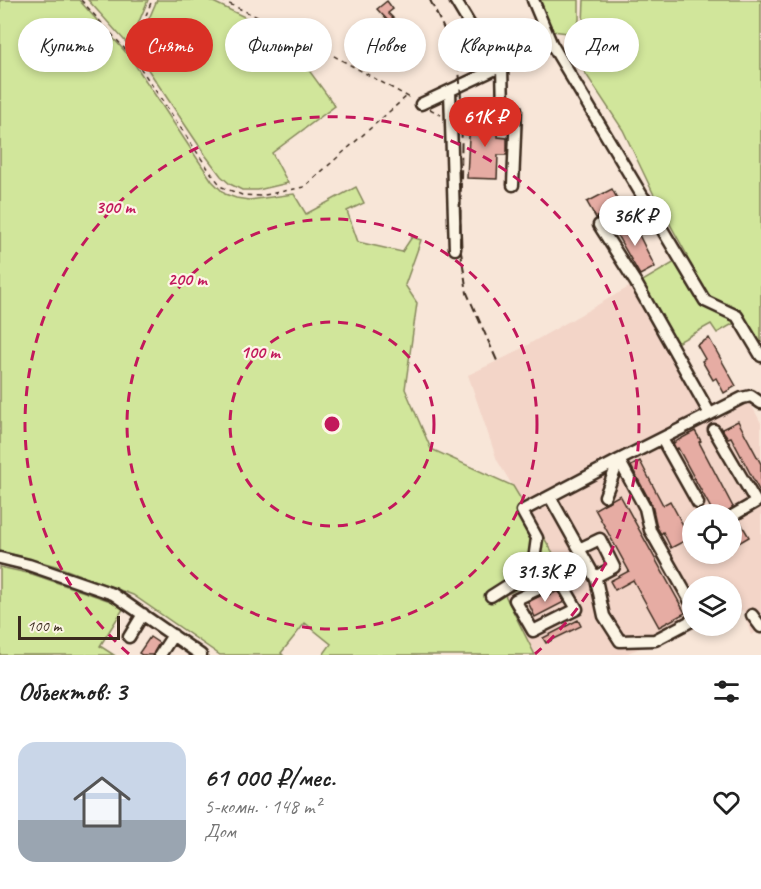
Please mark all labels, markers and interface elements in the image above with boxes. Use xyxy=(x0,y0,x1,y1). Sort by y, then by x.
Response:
chip: Купить xyxy=(18,18,113,72)
chip: Снять xyxy=(125,18,213,72)
chip: Фильтры xyxy=(225,18,332,72)
chip: Новое xyxy=(344,18,426,72)
chip: Квартира xyxy=(438,18,552,72)
chip: Дом xyxy=(564,18,639,72)
pin: 61K ₽ xyxy=(443,97,527,148)
text: 61K ₽ xyxy=(463,104,507,129)
text: 300 m xyxy=(96,196,136,218)
pin: 36K ₽ xyxy=(593,196,677,247)
text: 36K ₽ xyxy=(613,203,657,228)
text: 200 m xyxy=(168,268,208,290)
text: 100 m xyxy=(241,341,281,363)
centre of rings xyxy=(322,414,342,434)
map controls xyxy=(682,504,742,636)
button: locate xyxy=(682,504,742,564)
pin: 31.3K ₽ xyxy=(490,552,600,603)
text: 31.3K ₽ xyxy=(517,559,573,584)
button: layers xyxy=(682,576,742,636)
scale bar xyxy=(18,613,120,640)
text: 100 m xyxy=(27,616,61,636)
text: Объектов: 3 xyxy=(18,675,127,708)
icon: filters xyxy=(710,675,743,708)
text: 61 000 ₽/мес. xyxy=(204,761,335,794)
icon: home xyxy=(66,766,138,838)
icon: heart xyxy=(710,786,743,819)
text: 5-комн. · 148 m² xyxy=(204,794,321,819)
text: Дом xyxy=(204,819,236,844)

